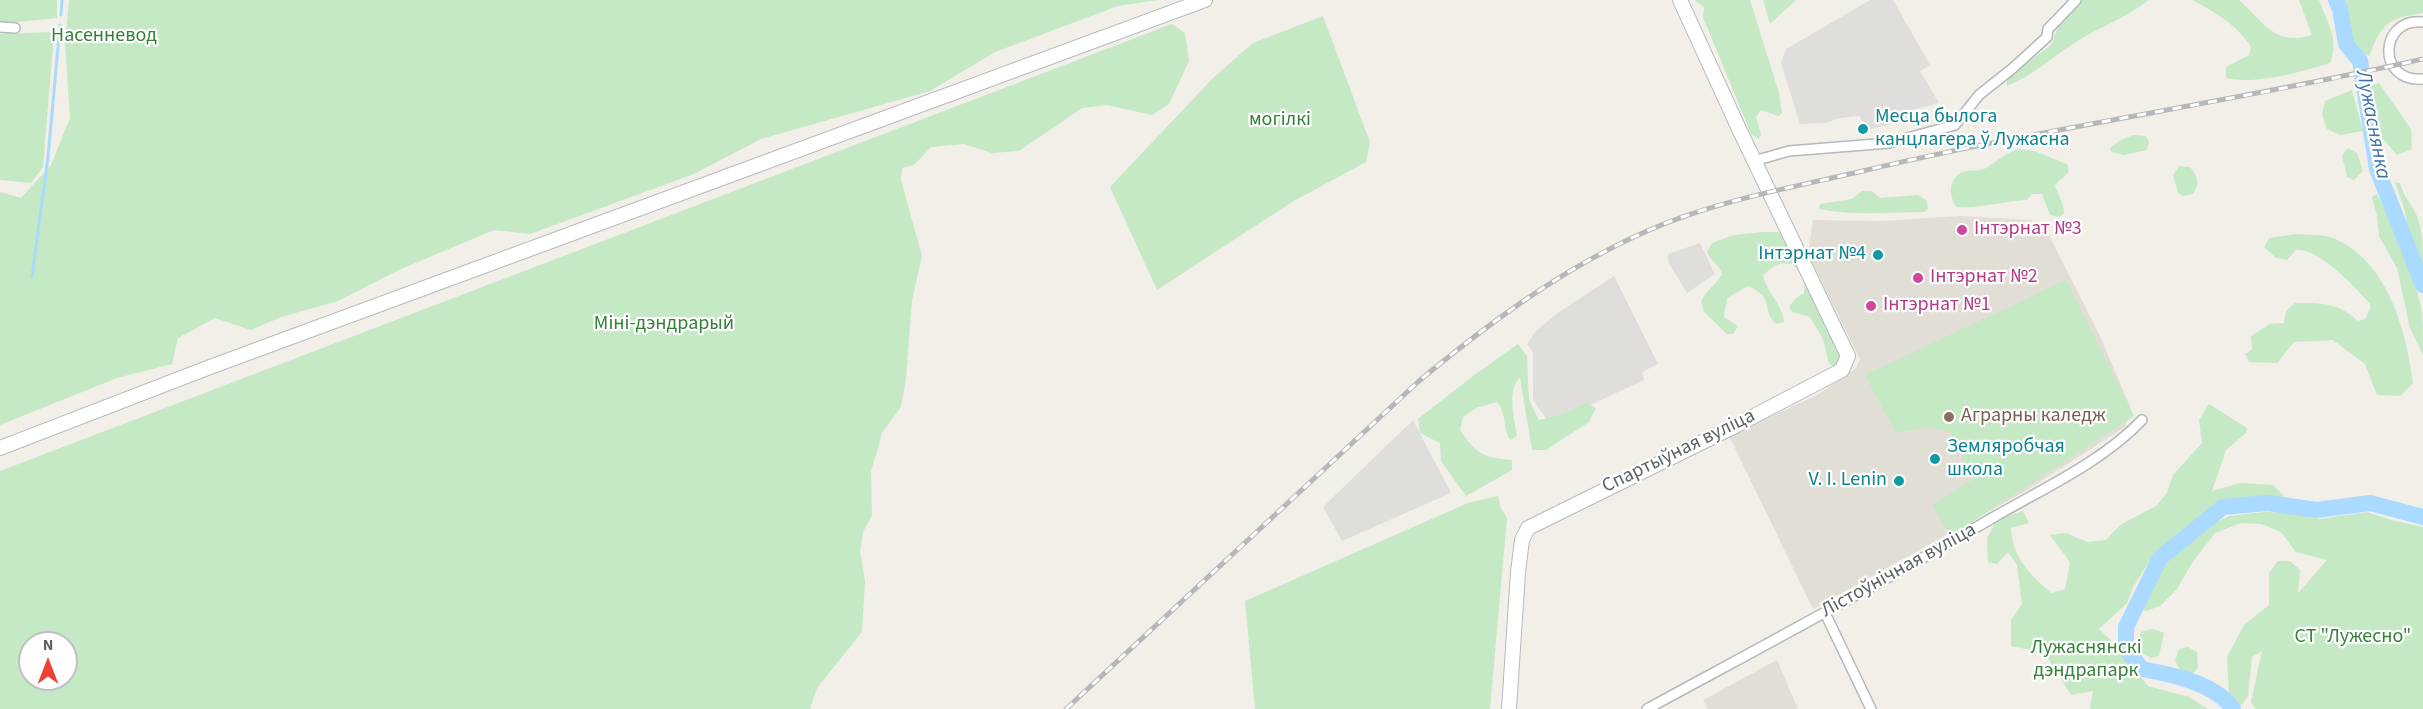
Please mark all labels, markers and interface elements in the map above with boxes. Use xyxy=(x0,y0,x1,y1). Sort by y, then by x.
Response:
park label: Насенневод xyxy=(51,25,157,49)
water label: Лужаснянка xyxy=(2349,68,2395,182)
place label: Месца былога канцлагера ў Лужасна xyxy=(1875,106,2070,153)
park label: могілкі xyxy=(1249,109,1311,133)
marker: Месца былога канцлагера ў Лужасна xyxy=(1856,122,1870,136)
place label: Інтэрнат №3 xyxy=(1974,218,2082,242)
marker: Інтэрнат №3 xyxy=(1955,223,1969,237)
place label: Інтэрнат №4 xyxy=(1758,243,1866,267)
marker: Інтэрнат №4 xyxy=(1871,248,1885,262)
place label: Інтэрнат №2 xyxy=(1930,266,2038,290)
marker: Інтэрнат №2 xyxy=(1911,271,1925,285)
place label: Інтэрнат №1 xyxy=(1883,294,1991,318)
marker: Інтэрнат №1 xyxy=(1864,299,1878,313)
park label: Міні-дэндрарый xyxy=(594,313,734,337)
street label: Спартыўная вуліца xyxy=(1599,405,1759,499)
place label: Аграрны каледж xyxy=(1961,405,2106,429)
marker: Аграрны каледж xyxy=(1942,410,1956,424)
place label: Земляробчая школа xyxy=(1947,436,2065,483)
marker: Земляробчая школа xyxy=(1928,452,1942,466)
place label: V. I. Lenin xyxy=(1809,469,1887,493)
marker: V. I. Lenin xyxy=(1892,474,1906,488)
street label: Лістоўнічная вуліца xyxy=(1817,518,1981,624)
park label: СТ "Лужесно" xyxy=(2295,626,2411,650)
north arrow xyxy=(18,631,78,691)
text: N xyxy=(43,634,53,656)
park label: Лужаснянскі дэндрапарк xyxy=(2030,637,2142,684)

